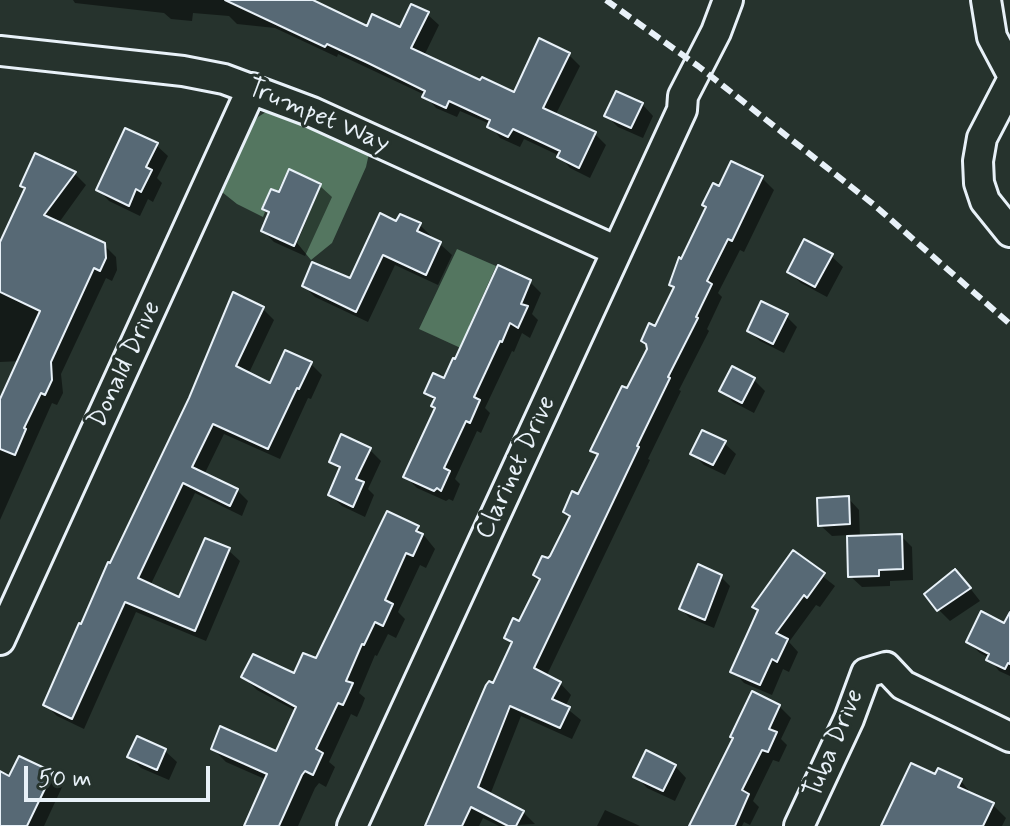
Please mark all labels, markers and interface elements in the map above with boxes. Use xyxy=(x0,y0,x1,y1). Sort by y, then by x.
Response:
street label: Trumpet Way xyxy=(242,73,394,161)
street label: Donald Drive xyxy=(83,296,169,434)
street label: Clarinet Drive xyxy=(470,391,564,545)
street label: Tuba Drive xyxy=(798,685,872,803)
scale bar xyxy=(28,750,214,800)
text: 50 m xyxy=(38,764,92,795)

